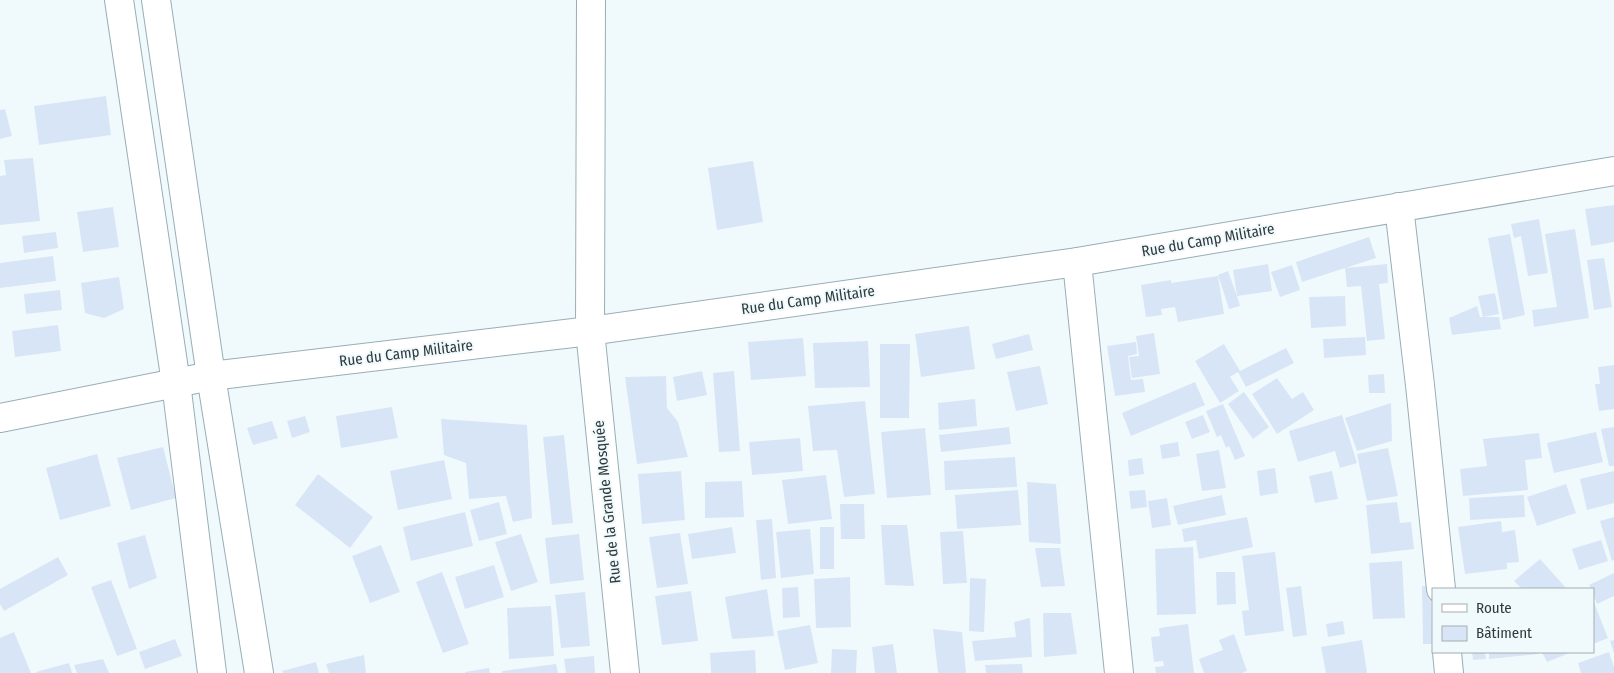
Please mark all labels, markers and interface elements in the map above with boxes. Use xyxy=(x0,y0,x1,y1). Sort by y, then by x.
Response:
street label: Rue du Camp Militaire xyxy=(1140,219,1276,261)
street label: Rue du Camp Militaire xyxy=(740,282,876,318)
street label: Rue du Camp Militaire xyxy=(338,336,474,370)
street label: Rue de la Grande Mosquée xyxy=(589,420,625,584)
legend xyxy=(1432,588,1594,653)
text: Route xyxy=(1476,599,1512,617)
text: Bâtiment xyxy=(1476,624,1532,642)

